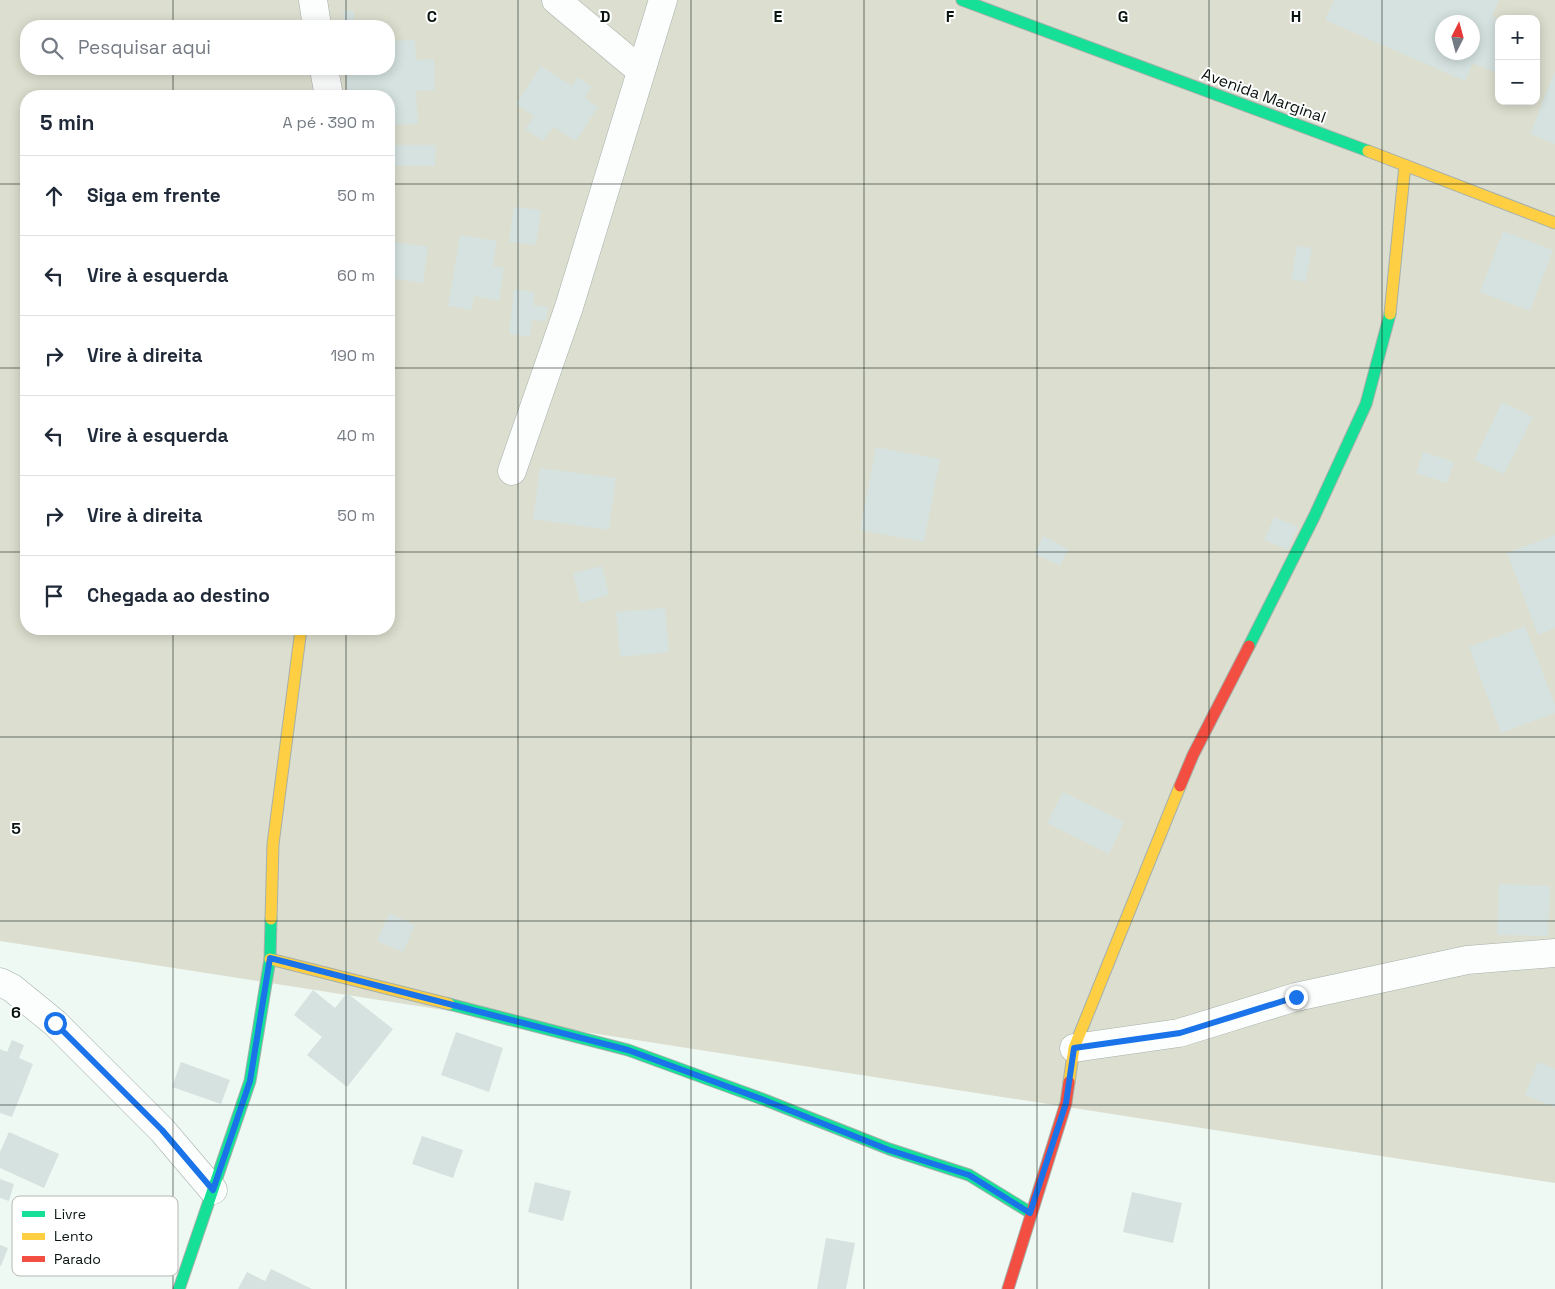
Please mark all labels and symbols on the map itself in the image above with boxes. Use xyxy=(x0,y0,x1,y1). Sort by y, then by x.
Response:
text: C xyxy=(427,6,437,27)
text: D xyxy=(600,6,610,27)
text: E xyxy=(774,6,783,27)
text: F xyxy=(946,6,955,27)
text: G xyxy=(1118,6,1128,27)
text: H xyxy=(1291,6,1301,27)
north arrow xyxy=(1435,15,1480,60)
street label: Avenida Marginal xyxy=(1199,63,1329,128)
text: 5 xyxy=(11,818,21,839)
route end xyxy=(1285,986,1308,1009)
text: 6 xyxy=(11,1002,21,1023)
route start xyxy=(44,1012,67,1035)
legend xyxy=(12,1196,178,1276)
text: Livre xyxy=(54,1205,86,1223)
text: Lento xyxy=(54,1227,93,1245)
text: Parado xyxy=(54,1250,101,1268)

